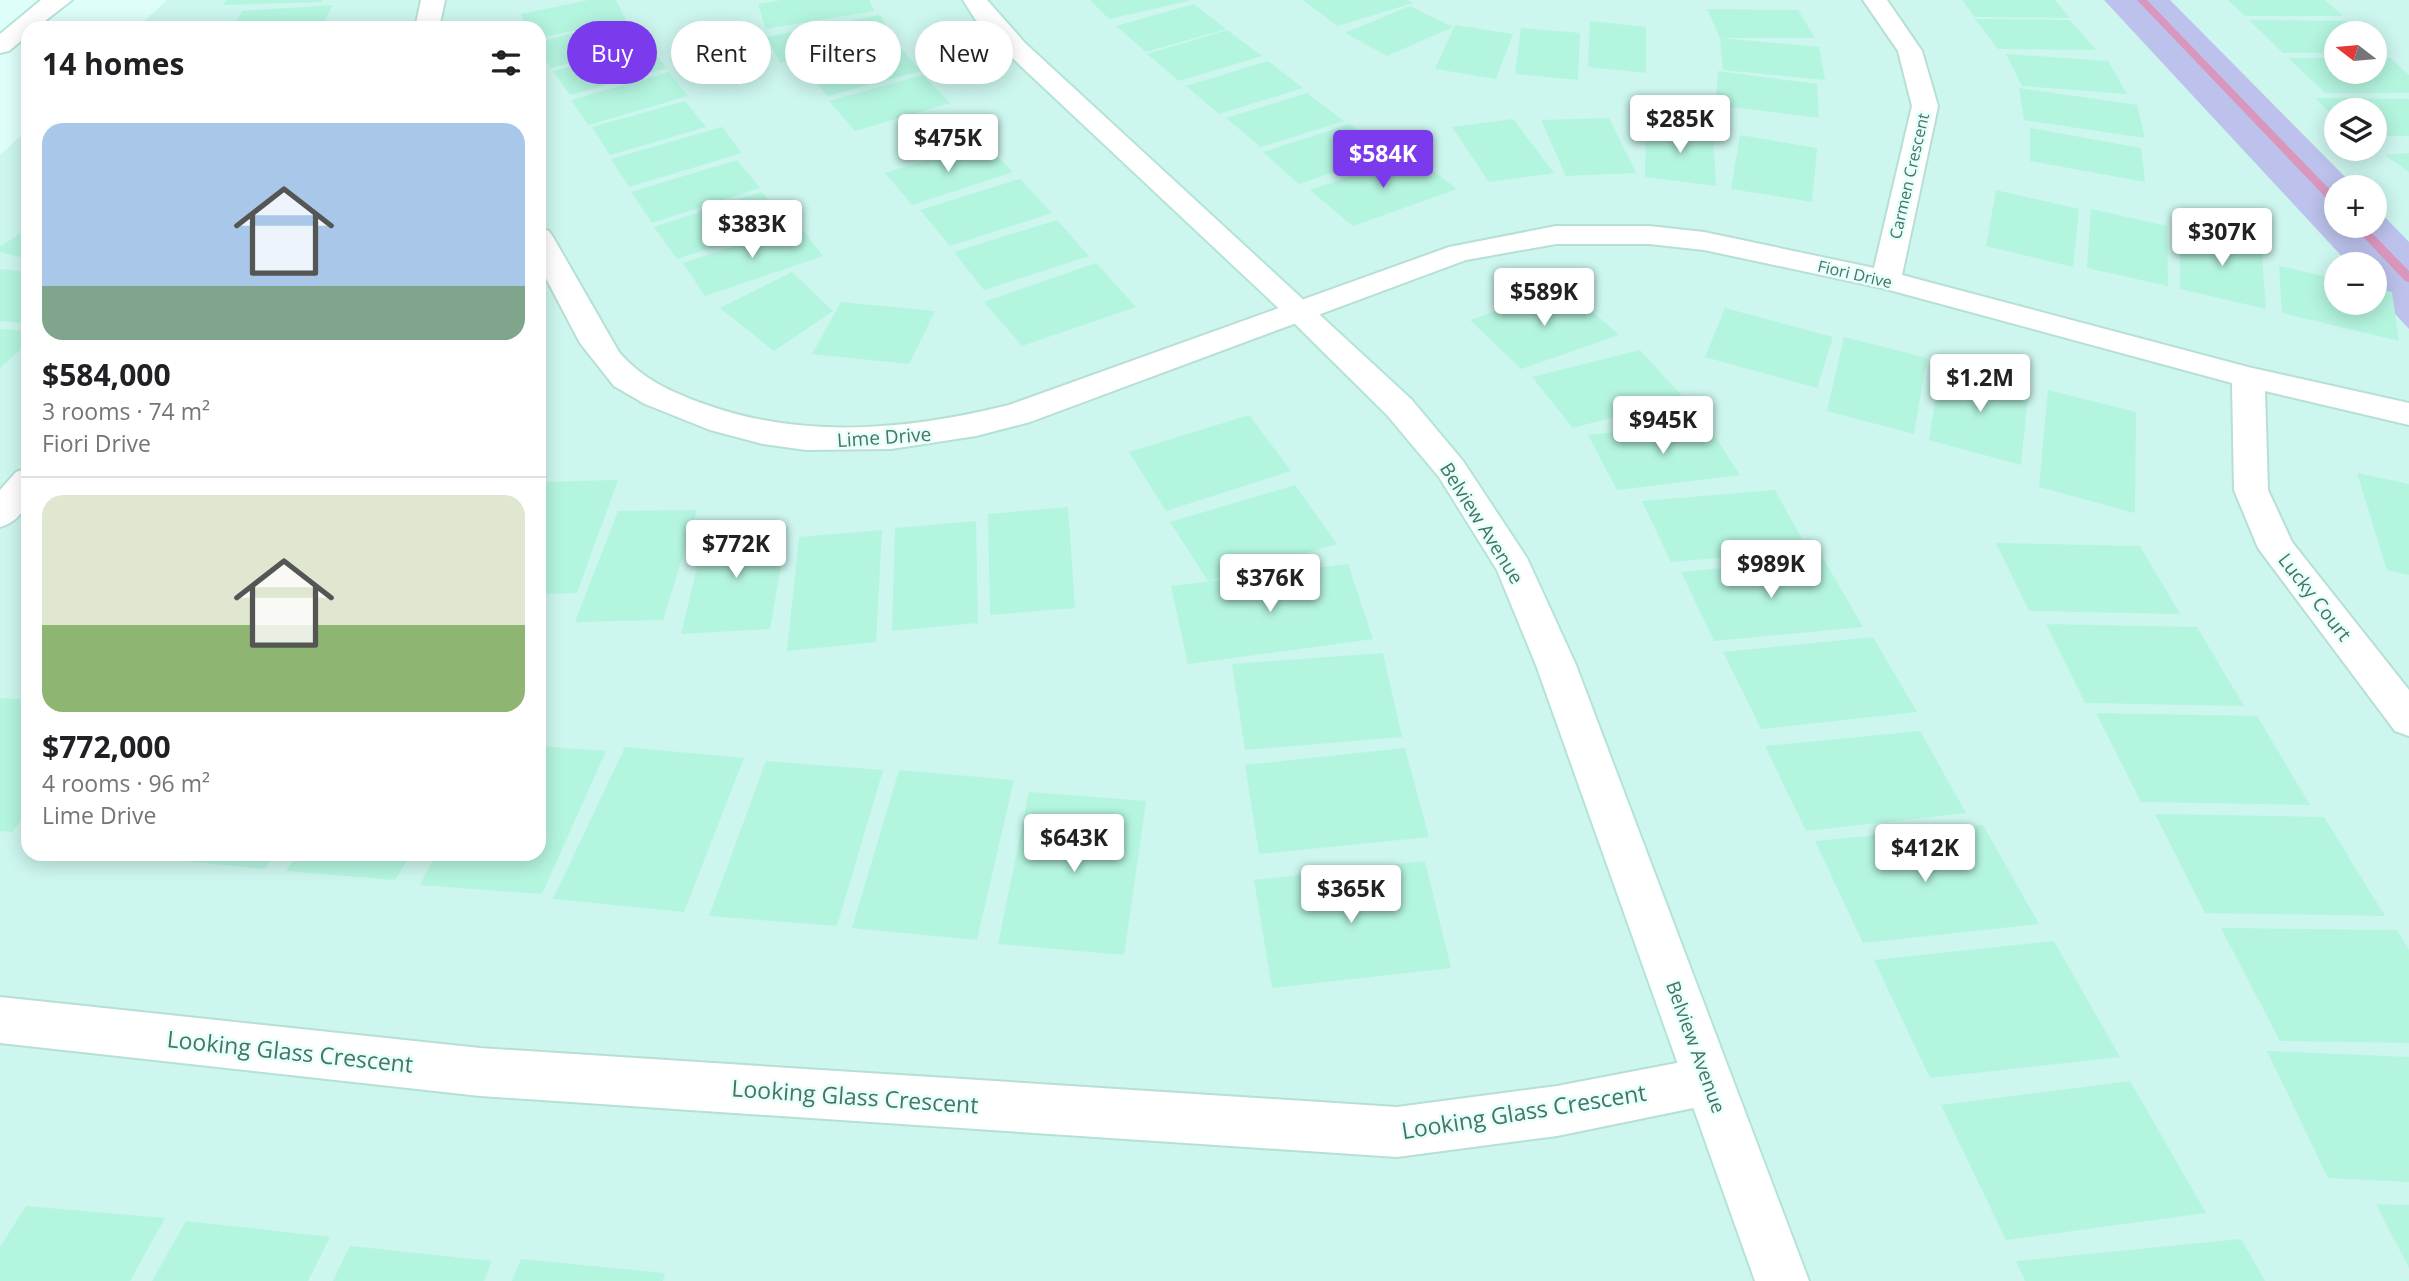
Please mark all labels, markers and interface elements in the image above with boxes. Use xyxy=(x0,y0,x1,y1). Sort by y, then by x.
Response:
chip: Buy xyxy=(567,21,657,84)
chip: Rent xyxy=(671,21,771,84)
chip: Filters xyxy=(785,21,901,84)
chip: New xyxy=(915,21,1013,84)
north arrow xyxy=(2324,21,2387,84)
map controls xyxy=(2324,21,2387,315)
text: 14 homes xyxy=(42,43,185,84)
icon: filters xyxy=(487,44,525,82)
pin: $285K xyxy=(1631,96,1729,155)
button: layers xyxy=(2324,98,2387,161)
text: $285K xyxy=(1646,102,1714,134)
street label: Carmen Crescent xyxy=(1884,111,1934,241)
pin: $475K xyxy=(899,114,997,174)
text: $475K xyxy=(914,121,982,153)
pin: $584K xyxy=(1334,130,1432,190)
text: $584K xyxy=(1349,137,1417,169)
icon: home xyxy=(221,168,347,294)
button: + xyxy=(2324,175,2387,238)
pin: $383K xyxy=(703,201,801,260)
text: $383K xyxy=(718,207,786,239)
pin: $307K xyxy=(2173,208,2271,268)
text: $307K xyxy=(2188,215,2256,247)
button: − xyxy=(2324,252,2387,315)
street label: Fiori Drive xyxy=(1816,255,1894,293)
pin: $589K xyxy=(1495,268,1593,328)
text: $589K xyxy=(1510,275,1578,307)
text: $584,000 xyxy=(42,354,171,395)
pin: $1.2M xyxy=(1931,354,2029,414)
text: $1.2M xyxy=(1946,361,2014,393)
text: 3 rooms · 74 m² xyxy=(42,395,210,427)
pin: $945K xyxy=(1614,396,1712,456)
text: $945K xyxy=(1629,403,1697,435)
street label: Lime Drive xyxy=(836,421,932,453)
text: Fiori Drive xyxy=(42,427,151,459)
street label: Belview Avenue xyxy=(1434,457,1530,589)
pin: $772K xyxy=(687,520,785,580)
text: $772K xyxy=(702,527,770,559)
icon: home xyxy=(221,540,347,666)
pin: $989K xyxy=(1722,540,1820,600)
text: $989K xyxy=(1737,547,1805,579)
street label: Lucky Court xyxy=(2273,548,2358,646)
pin: $376K xyxy=(1221,554,1319,614)
text: $376K xyxy=(1236,561,1304,593)
text: $772,000 xyxy=(42,726,171,767)
text: 4 rooms · 96 m² xyxy=(42,767,210,799)
text: Lime Drive xyxy=(42,799,156,831)
pin: $643K xyxy=(1025,814,1123,874)
text: $643K xyxy=(1040,821,1108,853)
pin: $412K xyxy=(1876,824,1974,884)
text: $412K xyxy=(1891,831,1959,863)
pin: $365K xyxy=(1302,866,1400,925)
text: $365K xyxy=(1317,872,1385,904)
street label: Belview Avenue xyxy=(1660,977,1732,1117)
street label: Looking Glass Crescent xyxy=(165,1022,415,1080)
street label: Looking Glass Crescent xyxy=(731,1071,980,1121)
street label: Looking Glass Crescent xyxy=(1399,1076,1648,1146)

